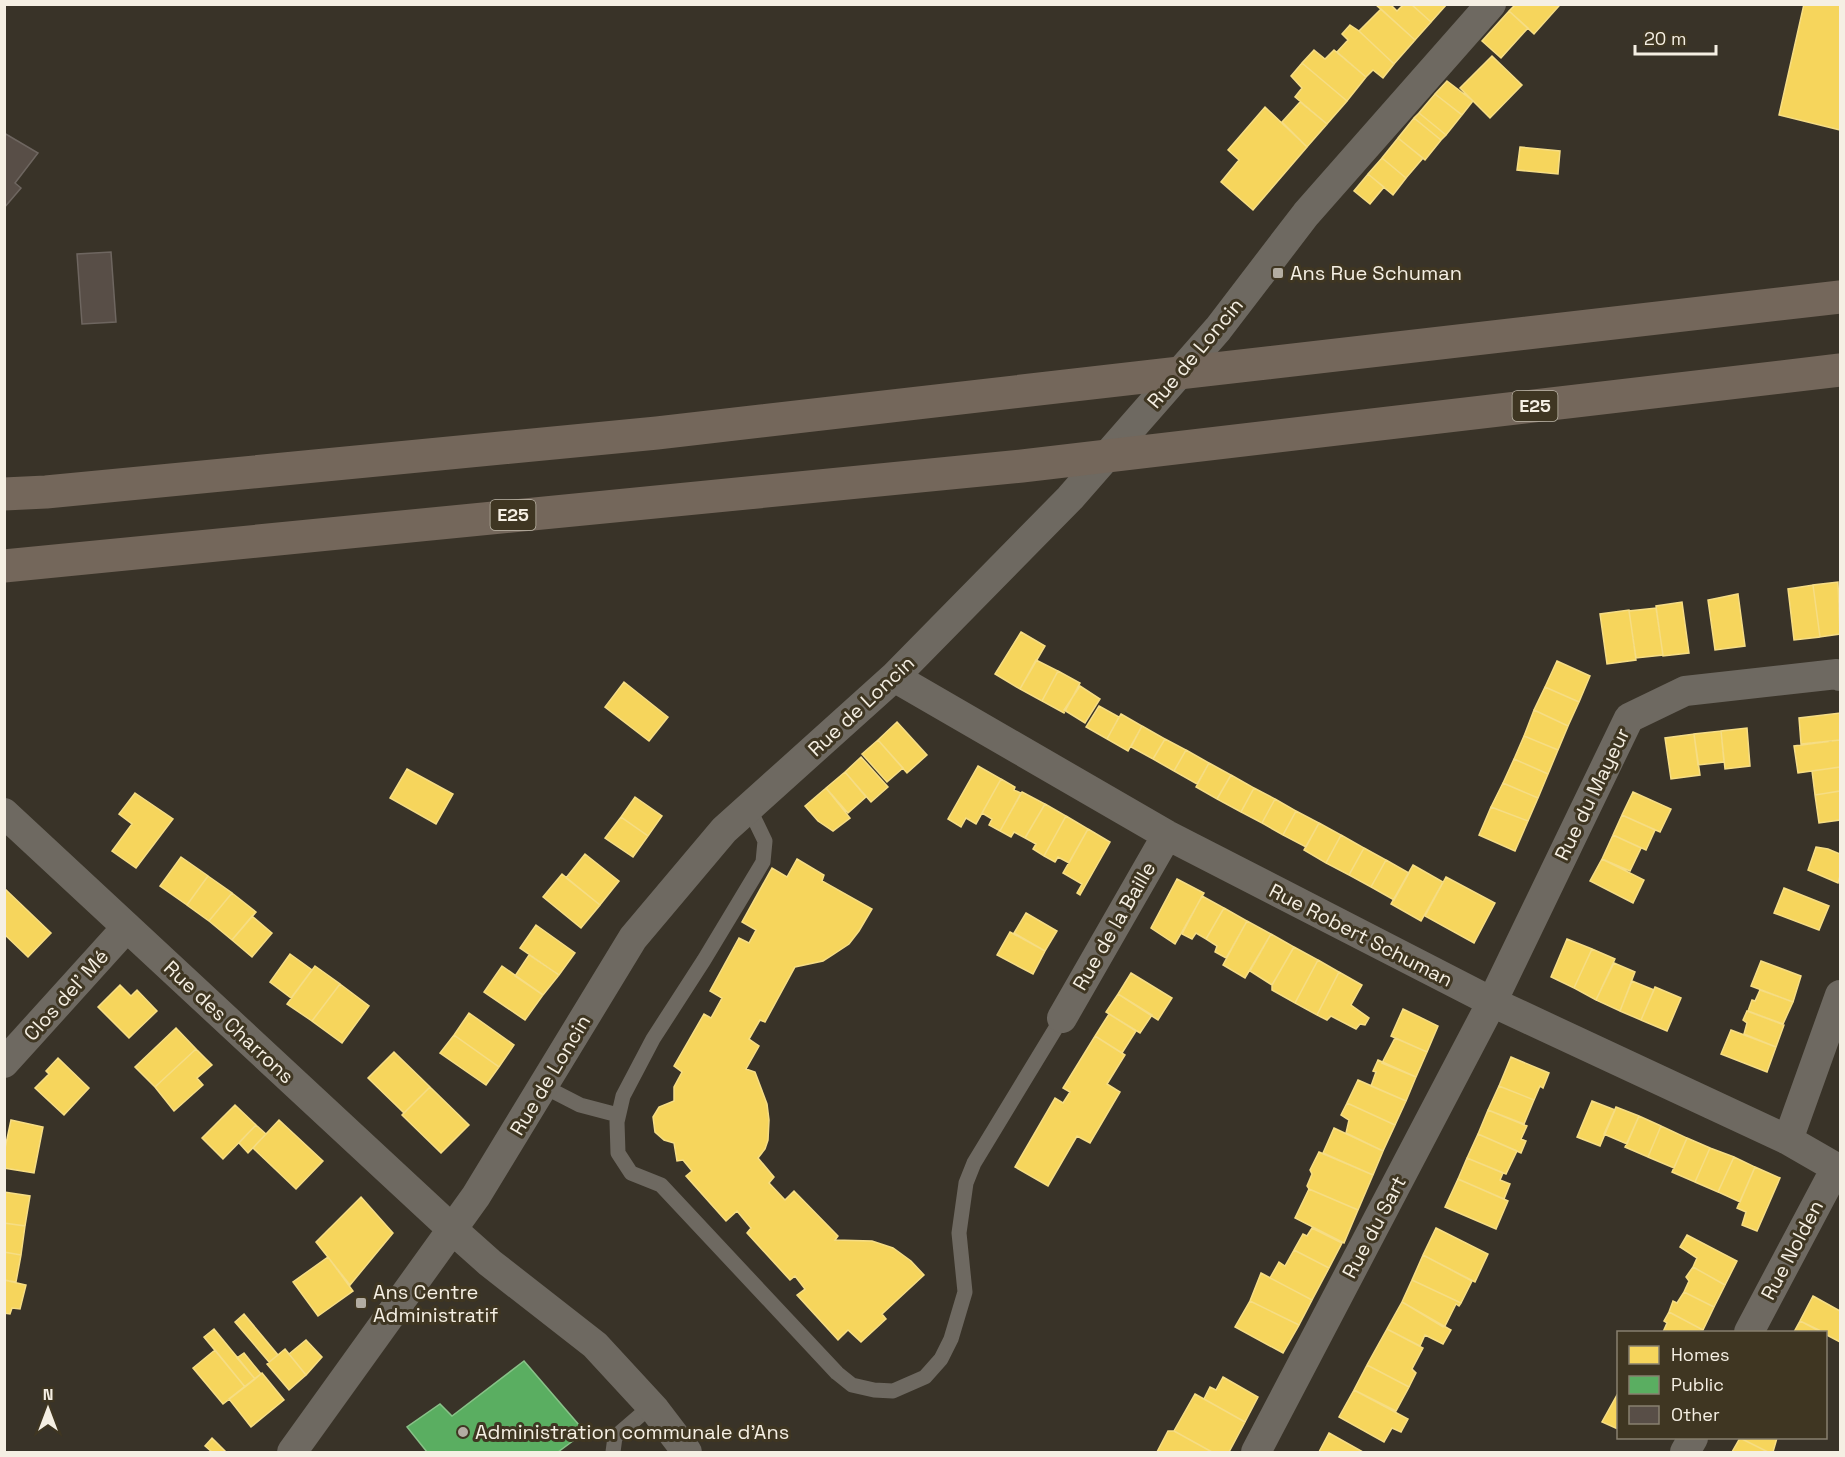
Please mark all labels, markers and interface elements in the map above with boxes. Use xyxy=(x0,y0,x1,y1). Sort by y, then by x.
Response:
scale bar xyxy=(1635,18,1716,56)
text: 20 m xyxy=(1644,27,1687,50)
place label: Ans Rue Schuman xyxy=(1290,260,1462,286)
marker: Ans Rue Schuman xyxy=(1271,266,1285,280)
street label: Rue de Loncin xyxy=(1141,292,1249,414)
road number: E25 xyxy=(1512,391,1558,421)
road number: E25 xyxy=(490,500,536,530)
street label: Rue de Loncin xyxy=(802,650,920,762)
street label: Rue du Mayeur xyxy=(1549,723,1635,865)
street label: Rue de la Baille xyxy=(1067,857,1161,995)
street label: Rue Robert Schuman xyxy=(1265,877,1457,993)
street label: Clos del' Mé xyxy=(18,944,114,1046)
street label: Rue des Charrons xyxy=(158,955,300,1089)
street label: Rue de Loncin xyxy=(504,1010,596,1140)
street label: Rue du Sart xyxy=(1336,1171,1412,1283)
street label: Rue Nolden xyxy=(1755,1196,1829,1304)
place label: Ans Centre Administratif xyxy=(373,1279,498,1328)
marker: Ans Centre Administratif xyxy=(354,1296,368,1310)
legend xyxy=(1617,1331,1827,1439)
text: Homes xyxy=(1671,1343,1730,1366)
text: Public xyxy=(1671,1373,1724,1396)
north arrow xyxy=(18,1379,78,1439)
text: N xyxy=(43,1384,53,1405)
text: Other xyxy=(1671,1403,1720,1426)
place label: Administration communale d'Ans xyxy=(475,1419,789,1445)
marker: Administration communale d'Ans xyxy=(456,1425,470,1439)

